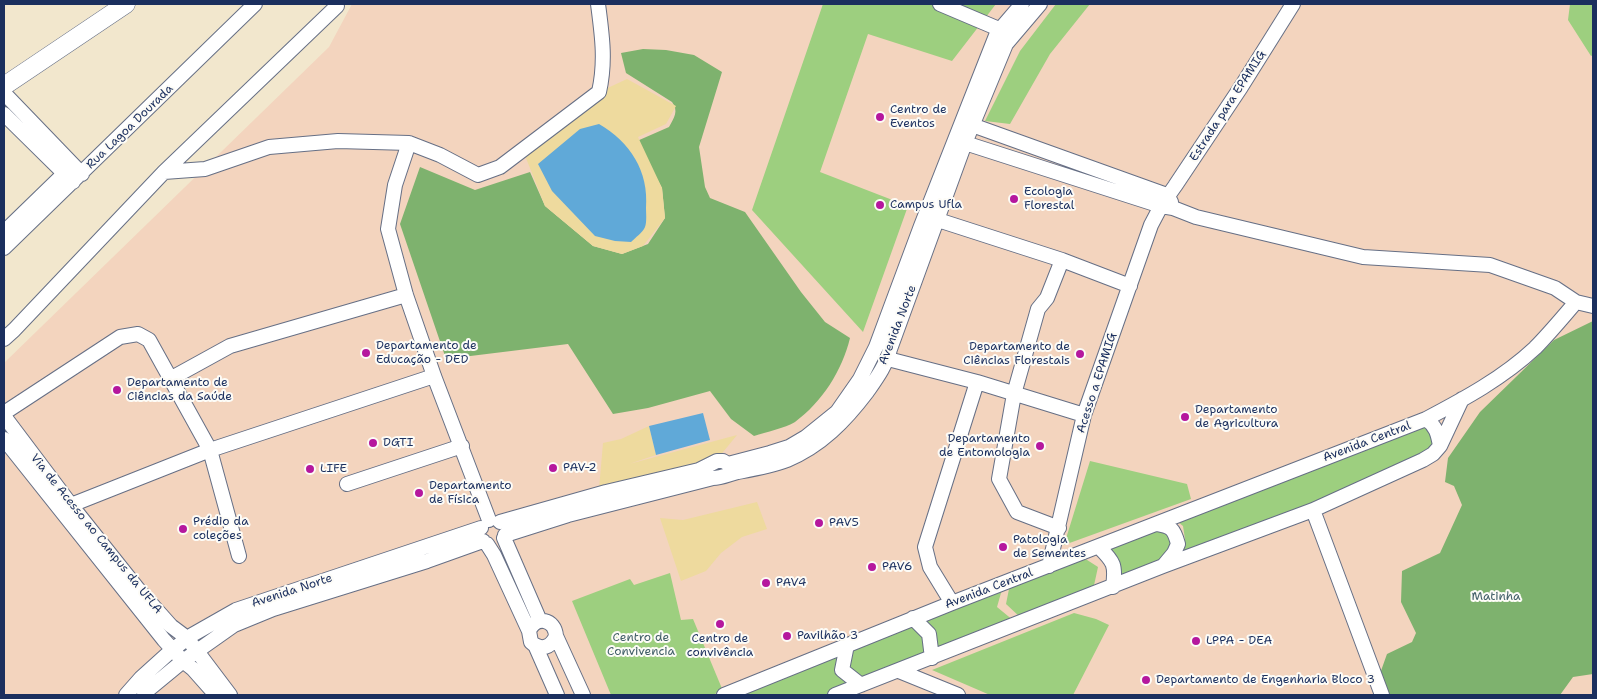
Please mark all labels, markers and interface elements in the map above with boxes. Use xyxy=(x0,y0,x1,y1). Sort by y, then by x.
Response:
street label: Estrada para EPAMIG xyxy=(1187,48,1269,164)
street label: Rua Lagoa Dourada xyxy=(83,82,177,172)
place label: Centro de Eventos xyxy=(890,103,947,131)
marker: Centro de Eventos xyxy=(874,111,886,123)
place label: Ecologia Florestal xyxy=(1024,185,1074,213)
marker: Ecologia Florestal xyxy=(1008,193,1020,205)
place label: Campus Ufla xyxy=(890,198,962,212)
marker: Campus Ufla xyxy=(874,199,886,211)
street label: Avenida Norte xyxy=(876,283,920,367)
street label: Acesso a EPAMIG xyxy=(1074,331,1120,435)
place label: Departamento de Educação - DED xyxy=(376,339,477,367)
place label: Departamento de Ciências Florestais xyxy=(963,340,1070,368)
marker: Departamento de Educação - DED xyxy=(360,347,372,359)
marker: Departamento de Ciências Florestais xyxy=(1074,348,1086,360)
place label: Departamento de Ciências da Saúde xyxy=(127,376,232,404)
marker: Departamento de Ciências da Saúde xyxy=(111,384,123,396)
place label: Departamento de Agricultura xyxy=(1195,403,1278,431)
marker: Departamento de Agricultura xyxy=(1179,411,1191,423)
street label: Avenida Central xyxy=(1321,419,1413,465)
place label: Departamento de Entomologia xyxy=(939,432,1030,460)
place label: DGTI xyxy=(383,436,413,450)
marker: DGTI xyxy=(367,437,379,449)
marker: Departamento de Entomologia xyxy=(1034,440,1046,452)
street label: Via de Acesso ao Campus da UFLA xyxy=(27,451,165,617)
place label: PAV-2 xyxy=(563,461,597,475)
place label: LIFE xyxy=(320,462,347,476)
marker: PAV-2 xyxy=(547,462,559,474)
marker: LIFE xyxy=(304,463,316,475)
place label: Departamento de Física xyxy=(429,479,512,507)
marker: Departamento de Física xyxy=(413,487,425,499)
place label: Prédio da coleções xyxy=(193,515,249,543)
place label: PAV5 xyxy=(829,516,859,530)
marker: PAV5 xyxy=(813,517,825,529)
marker: Prédio da coleções xyxy=(177,523,189,535)
place label: Patologia de Sementes xyxy=(1013,533,1086,561)
marker: Patologia de Sementes xyxy=(997,541,1009,553)
place label: PAV6 xyxy=(882,560,912,574)
marker: PAV6 xyxy=(866,561,878,573)
street label: Avenida Central xyxy=(943,566,1035,612)
street label: Avenida Norte xyxy=(250,571,334,611)
place label: PAV4 xyxy=(776,576,806,590)
marker: PAV4 xyxy=(760,577,772,589)
park label: Matinha xyxy=(1471,590,1521,604)
marker: Centro de convivência xyxy=(714,618,726,630)
place label: Pavilhão 3 xyxy=(797,629,858,643)
marker: Pavilhão 3 xyxy=(781,630,793,642)
park label: Centro de Convivencia xyxy=(607,631,675,659)
place label: Centro de convivência xyxy=(687,632,753,660)
place label: LPPA - DEA xyxy=(1206,634,1272,648)
marker: LPPA - DEA xyxy=(1190,635,1202,647)
place label: Departamento de Engenharia Bloco 3 xyxy=(1156,673,1375,687)
marker: Departamento de Engenharia Bloco 3 xyxy=(1140,674,1152,686)

